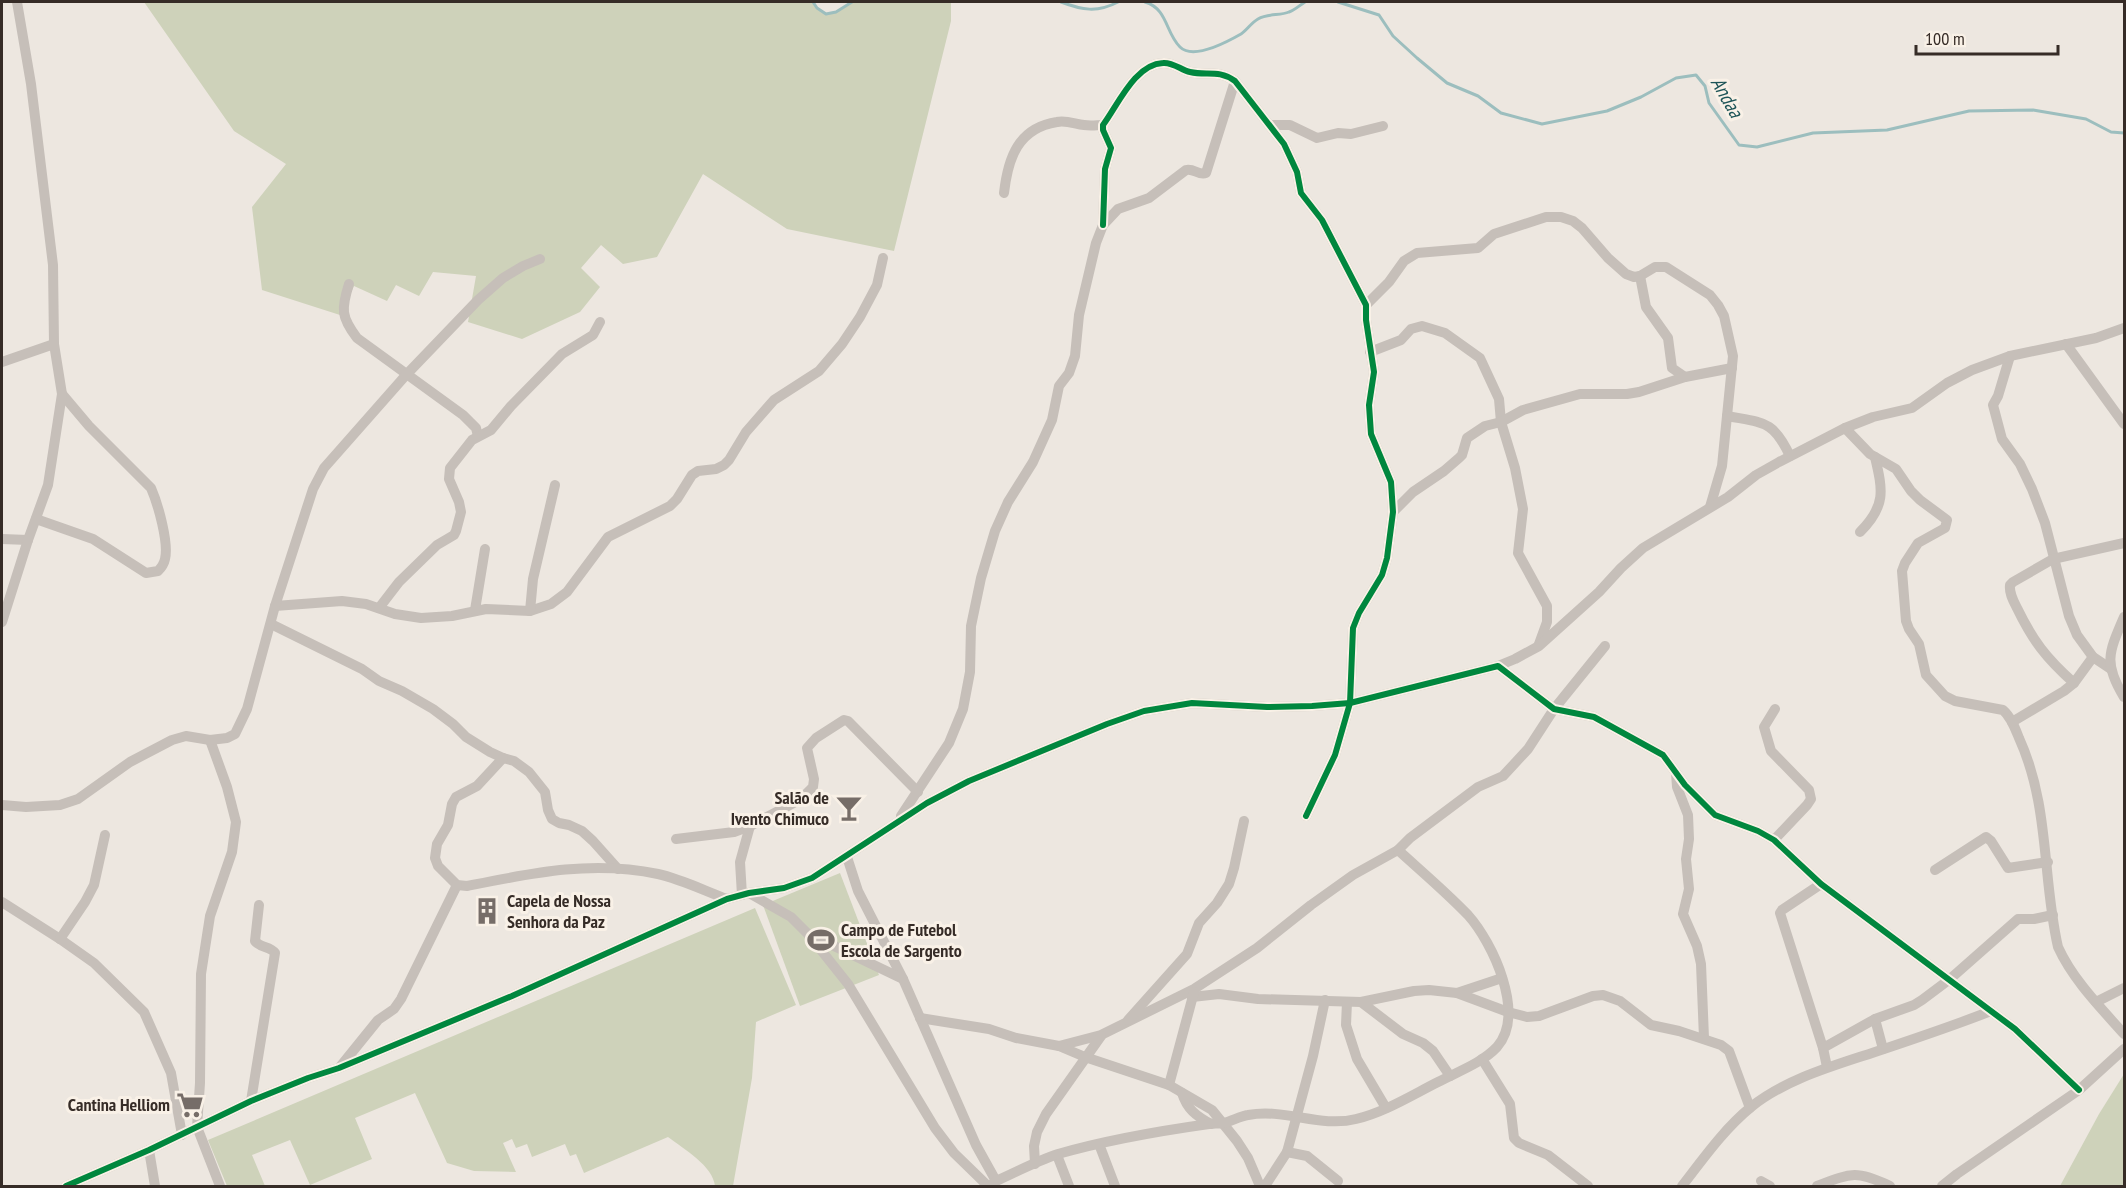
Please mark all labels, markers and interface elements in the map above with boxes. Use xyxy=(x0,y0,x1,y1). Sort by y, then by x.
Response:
scale bar xyxy=(1916,18,2058,56)
text: 100 m xyxy=(1925,27,1965,50)
water label: Andaa xyxy=(1705,72,1749,123)
place label: Salão de Ivento Chimuco xyxy=(731,786,829,830)
bar icon: Salão de Ivento Chimuco xyxy=(834,793,864,823)
place label: Capela de Nossa Senhora da Paz xyxy=(507,889,611,933)
building icon: Capela de Nossa Senhora da Paz xyxy=(472,896,502,926)
place label: Campo de Futebol Escola de Sargento xyxy=(841,918,962,962)
sports icon: Campo de Futebol Escola de Sargento xyxy=(806,925,836,955)
supermarket icon: Cantina Helliom xyxy=(175,1090,205,1120)
place label: Cantina Helliom xyxy=(68,1093,170,1116)

